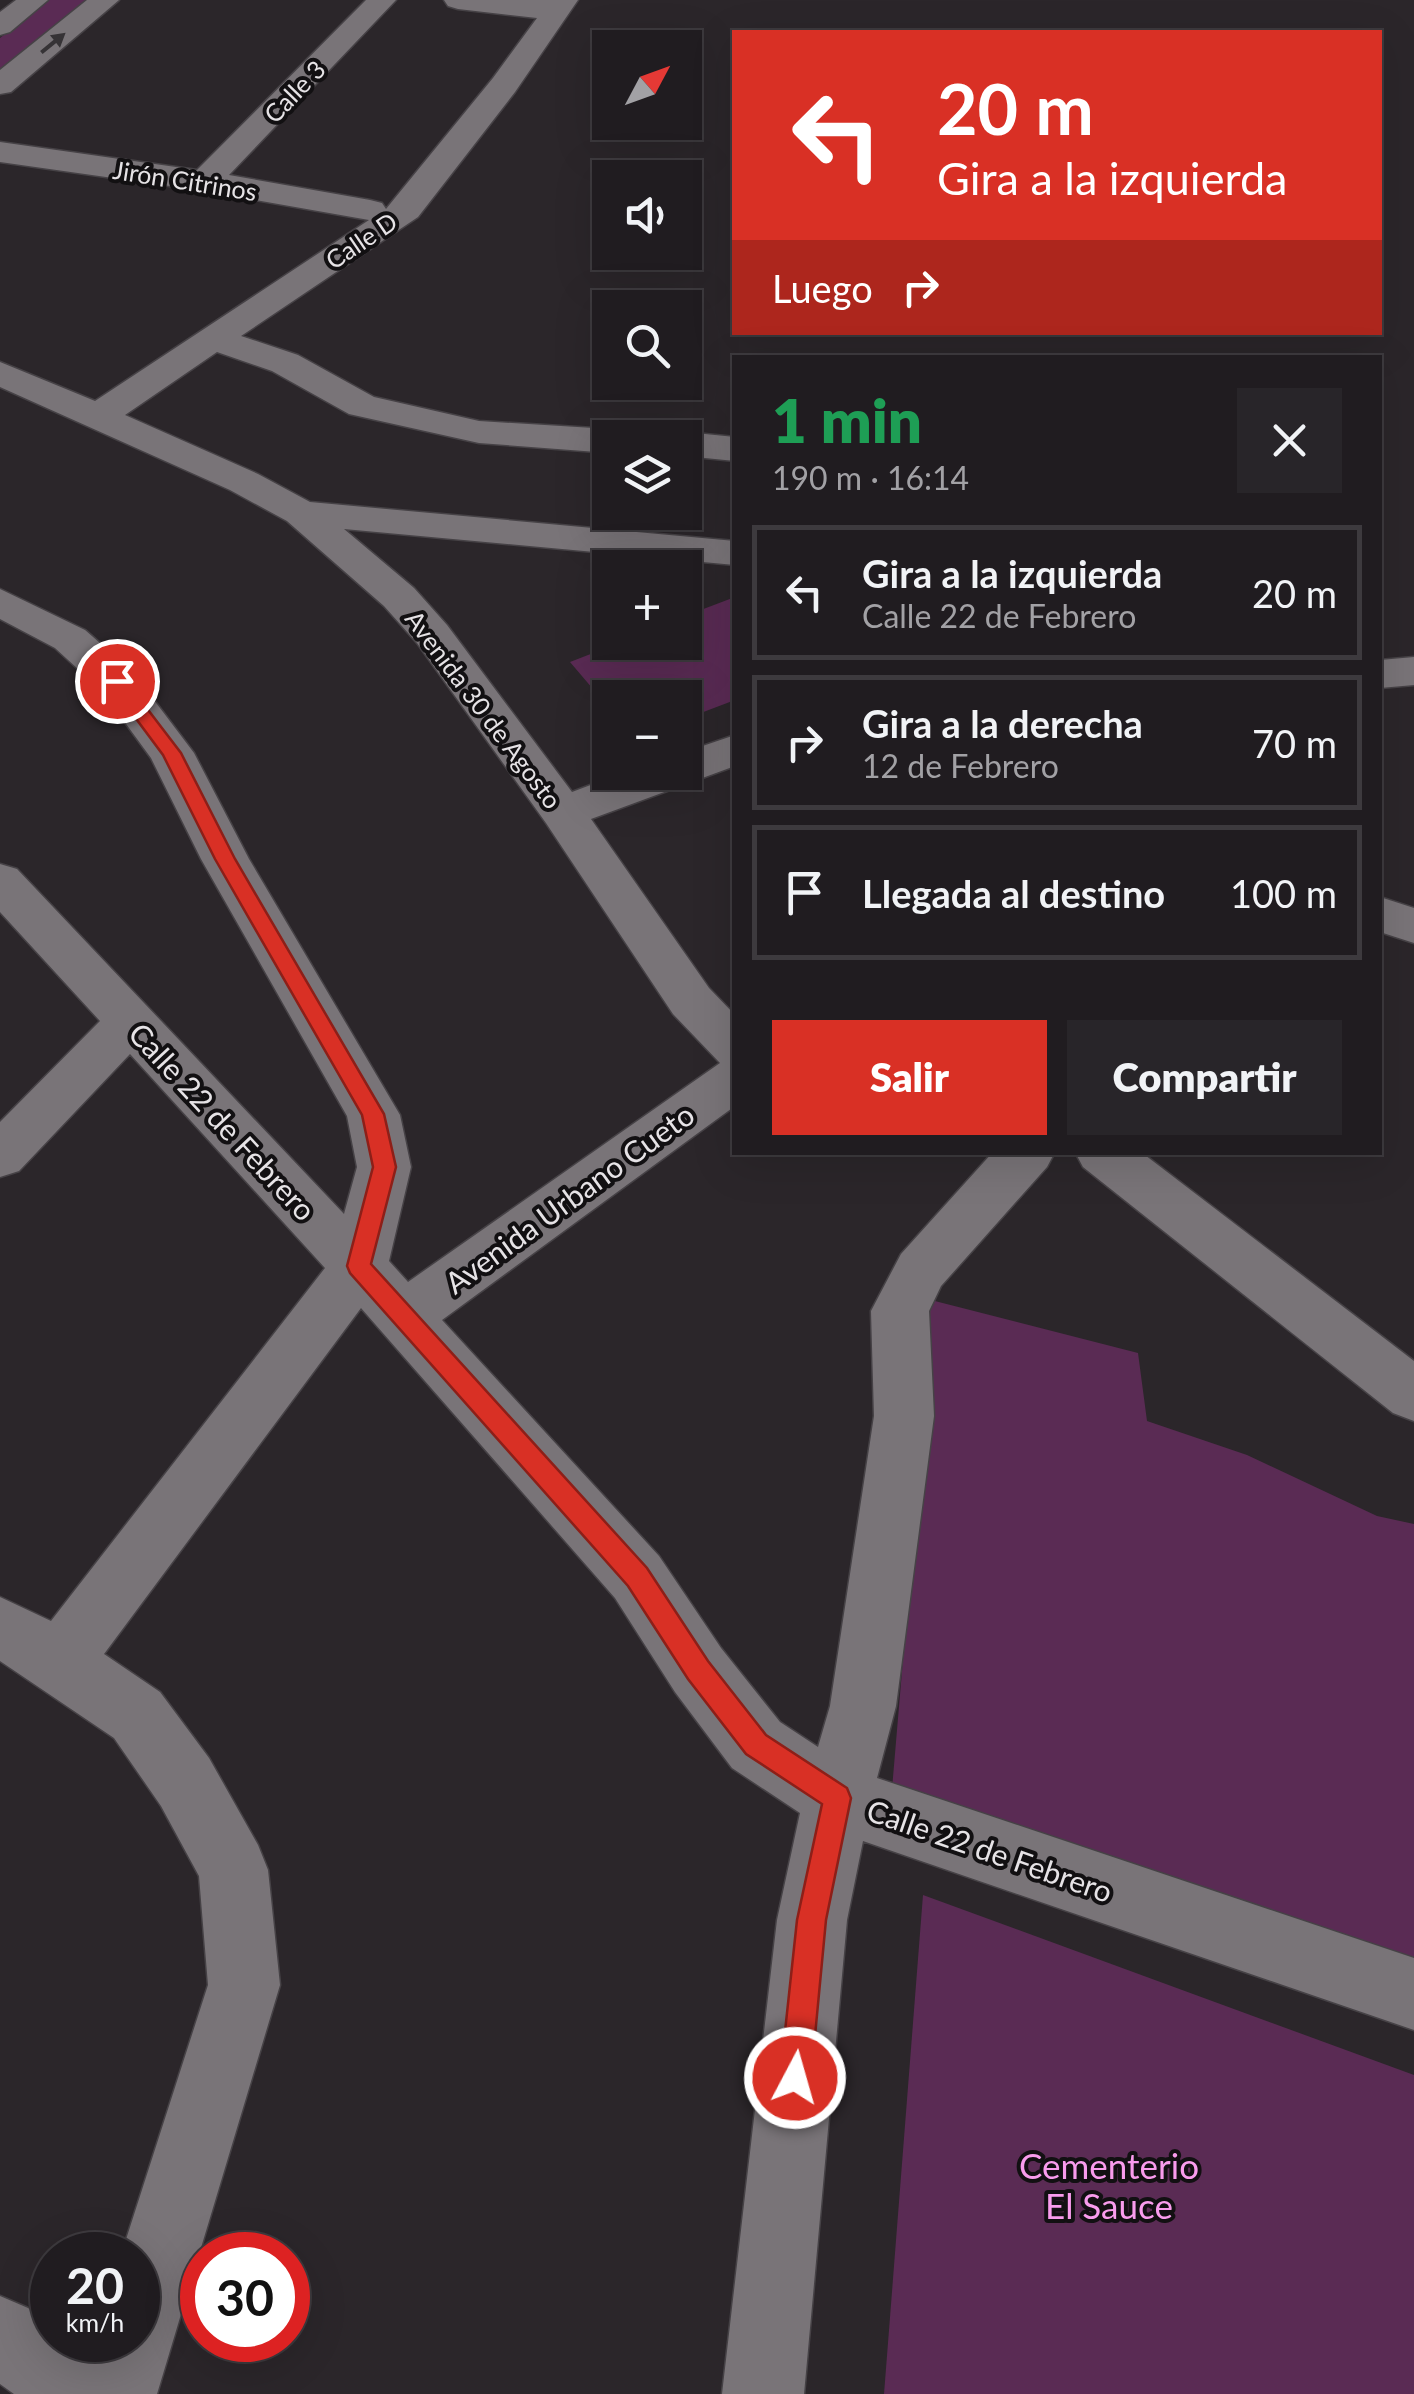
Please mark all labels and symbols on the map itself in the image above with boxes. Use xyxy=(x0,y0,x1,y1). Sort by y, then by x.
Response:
north arrow xyxy=(592,30,702,140)
one-way arrow xyxy=(40,33,65,54)
street label: Calle 3 xyxy=(257,54,331,128)
street label: Jirón Citrinos xyxy=(111,154,259,206)
street label: Calle D xyxy=(320,205,402,275)
street label: Avenida 30 de Agosto xyxy=(400,604,568,814)
pin xyxy=(75,639,160,724)
street label: Calle 22 de Febrero xyxy=(122,1015,324,1227)
street label: Avenida Urbano Cueto xyxy=(437,1096,701,1300)
street label: Calle 22 de Febrero xyxy=(863,1791,1117,1909)
position arrow xyxy=(743,2026,847,2130)
park label: Cementerio El Sauce xyxy=(1019,2144,1199,2226)
speed limit sign: 30 xyxy=(180,2232,310,2362)

